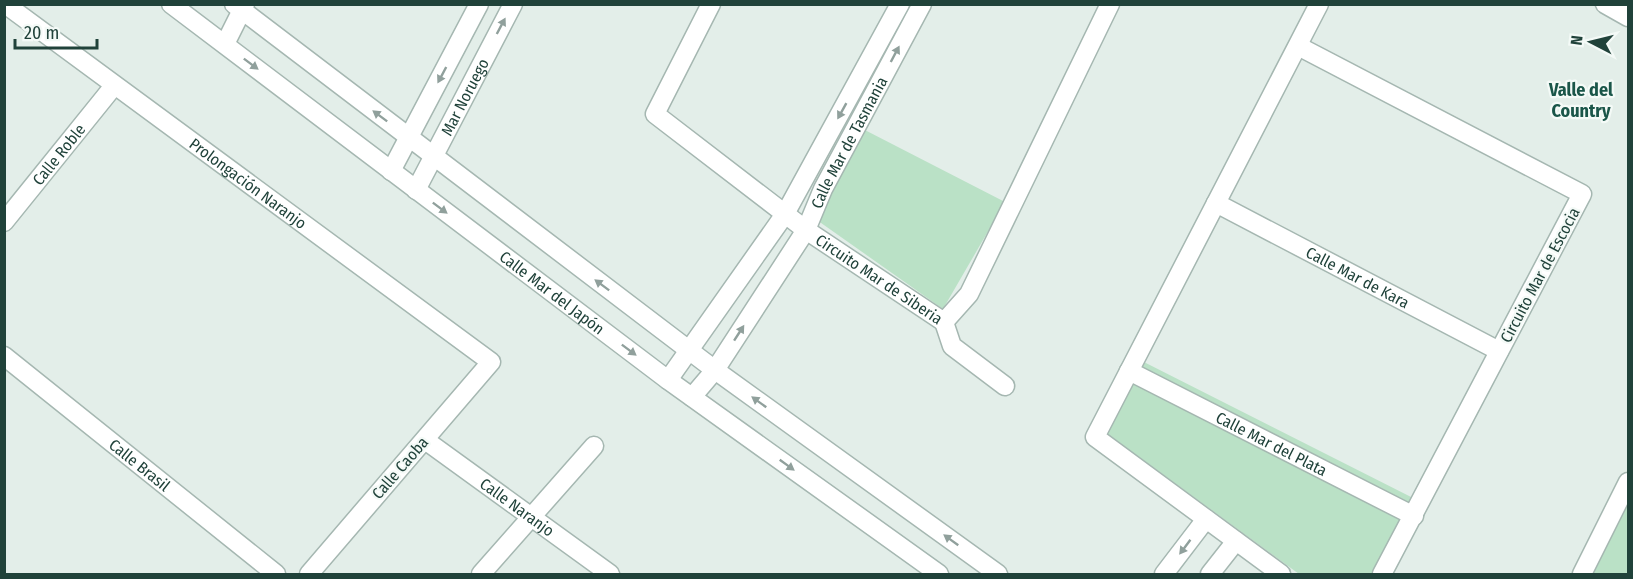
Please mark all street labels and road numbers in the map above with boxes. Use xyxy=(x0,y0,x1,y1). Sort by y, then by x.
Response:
street label: Mar Noruego xyxy=(437,55,492,139)
street label: Calle Mar de Tasmania xyxy=(807,73,891,211)
street label: Calle Roble xyxy=(28,120,89,189)
street label: Prolongación Naranjo xyxy=(186,134,310,232)
street label: Circuito Mar de Escocia xyxy=(1496,204,1584,346)
street label: Circuito Mar de Siberia xyxy=(812,230,946,328)
street label: Calle Mar de Kara xyxy=(1303,242,1413,312)
street label: Calle Mar del Japón xyxy=(496,247,608,338)
street label: Calle Mar del Plata xyxy=(1213,407,1330,480)
street label: Calle Caoba xyxy=(368,433,432,503)
street label: Calle Brasil xyxy=(106,435,174,495)
street label: Calle Naranjo xyxy=(476,474,558,540)

